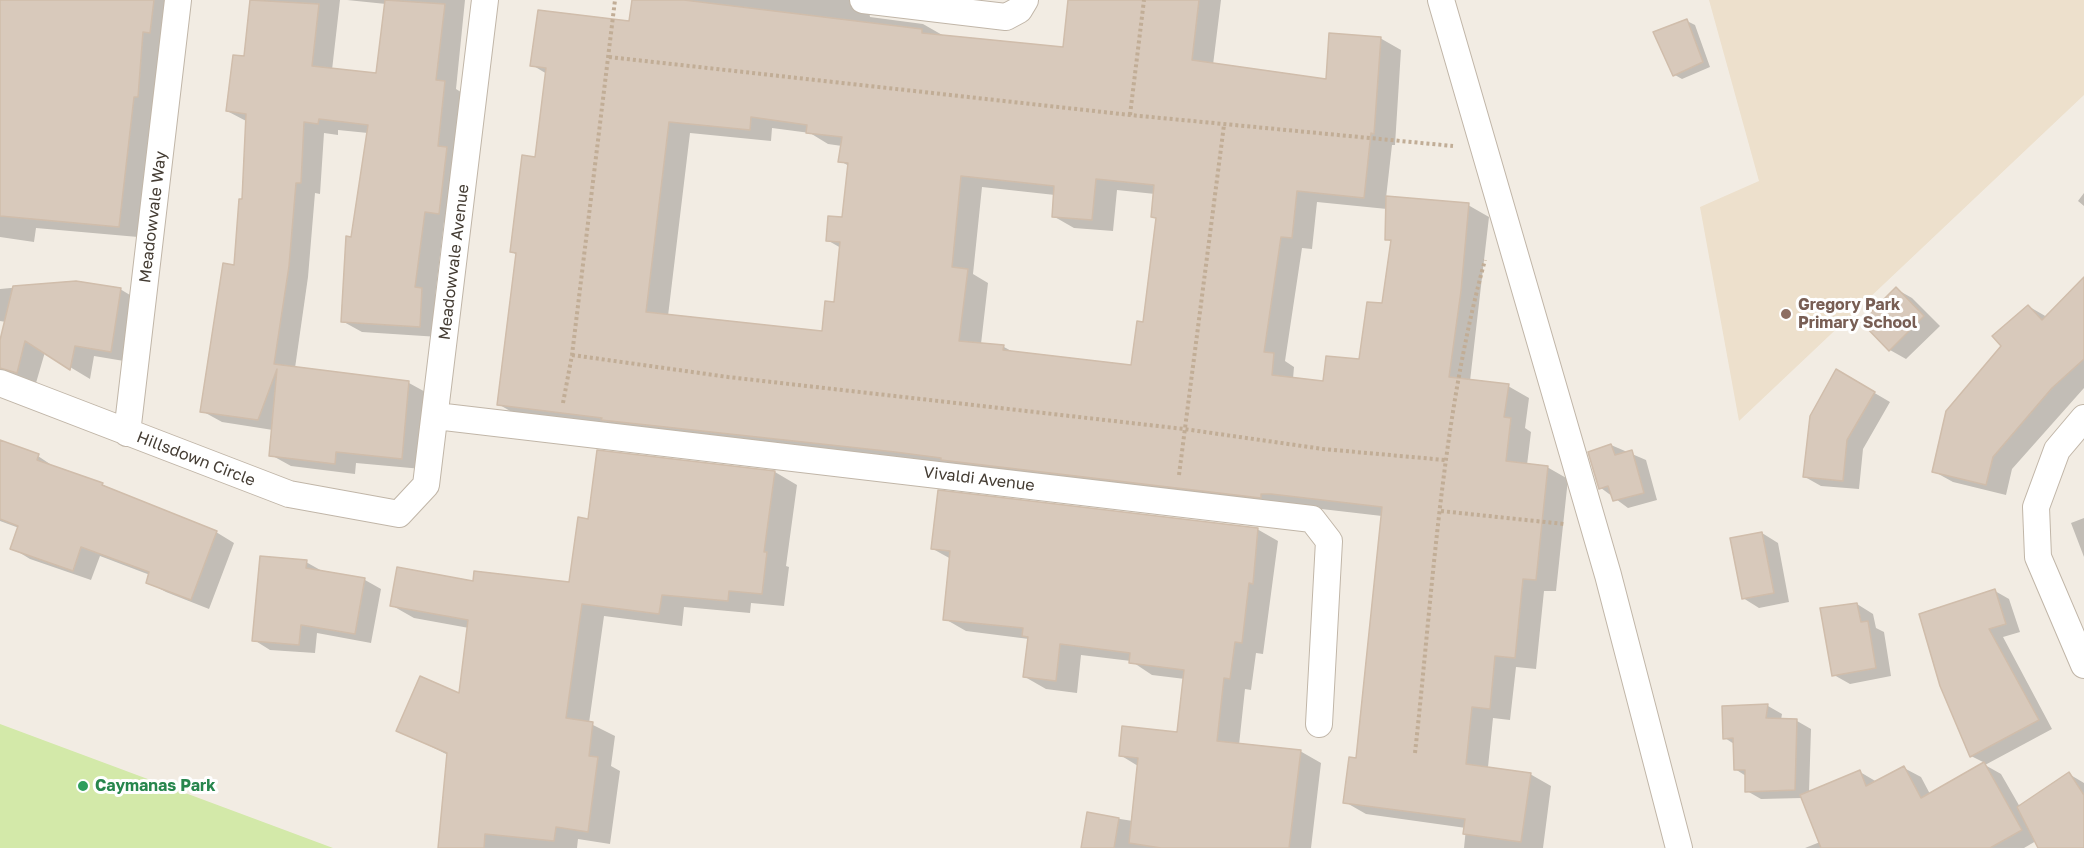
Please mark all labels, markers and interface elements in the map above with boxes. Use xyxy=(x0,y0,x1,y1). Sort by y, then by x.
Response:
street label: Meadowvale Way xyxy=(135,150,171,284)
street label: Meadowvale Avenue xyxy=(435,183,473,341)
place label: Gregory Park Primary School xyxy=(1798,295,1917,333)
marker: Gregory Park Primary School xyxy=(1779,307,1793,321)
street label: Hillsdown Circle xyxy=(134,428,258,490)
street label: Vivaldi Avenue xyxy=(922,463,1036,495)
place label: Caymanas Park xyxy=(95,776,215,796)
marker: Caymanas Park xyxy=(76,779,90,793)

